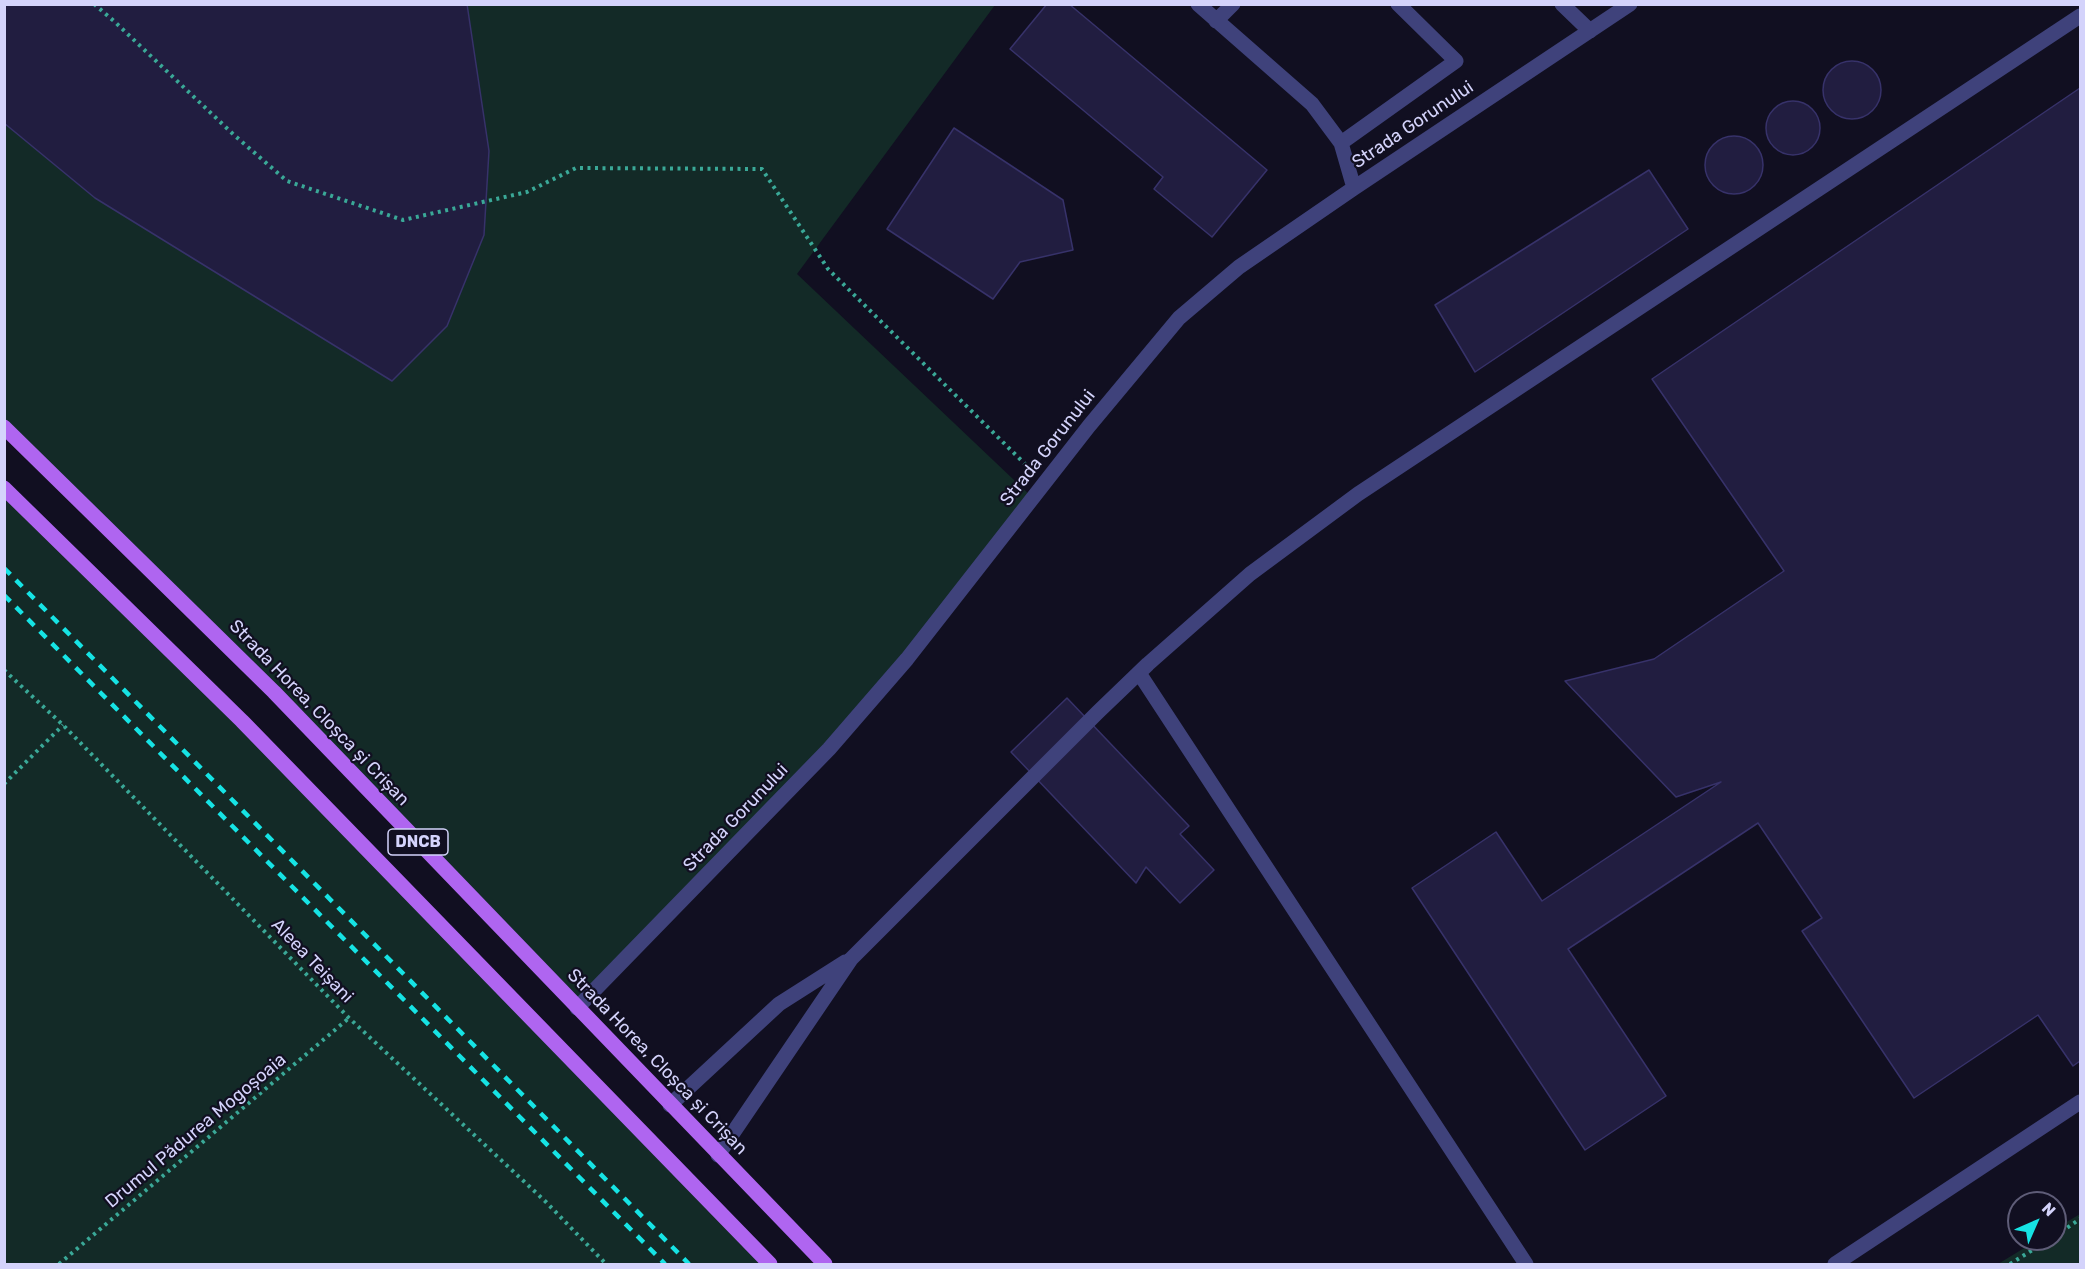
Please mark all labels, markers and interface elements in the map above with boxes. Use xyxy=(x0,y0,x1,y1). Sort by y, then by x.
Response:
street label: Strada Gorunului xyxy=(1348,76,1478,174)
street label: Strada Gorunului xyxy=(996,386,1100,510)
street label: Strada Horea, Cloșca și Crișan xyxy=(224,616,414,810)
street label: Strada Gorunului xyxy=(679,760,793,876)
road number: DNCB xyxy=(388,829,448,855)
street label: Aleea Teișani xyxy=(267,914,357,1008)
street label: Strada Horea, Cloșca și Crișan xyxy=(562,965,752,1159)
street label: Drumul Pădurea Mogoșoaia xyxy=(101,1049,291,1213)
north arrow xyxy=(2007,1191,2067,1251)
text: N xyxy=(2038,1199,2059,1220)

